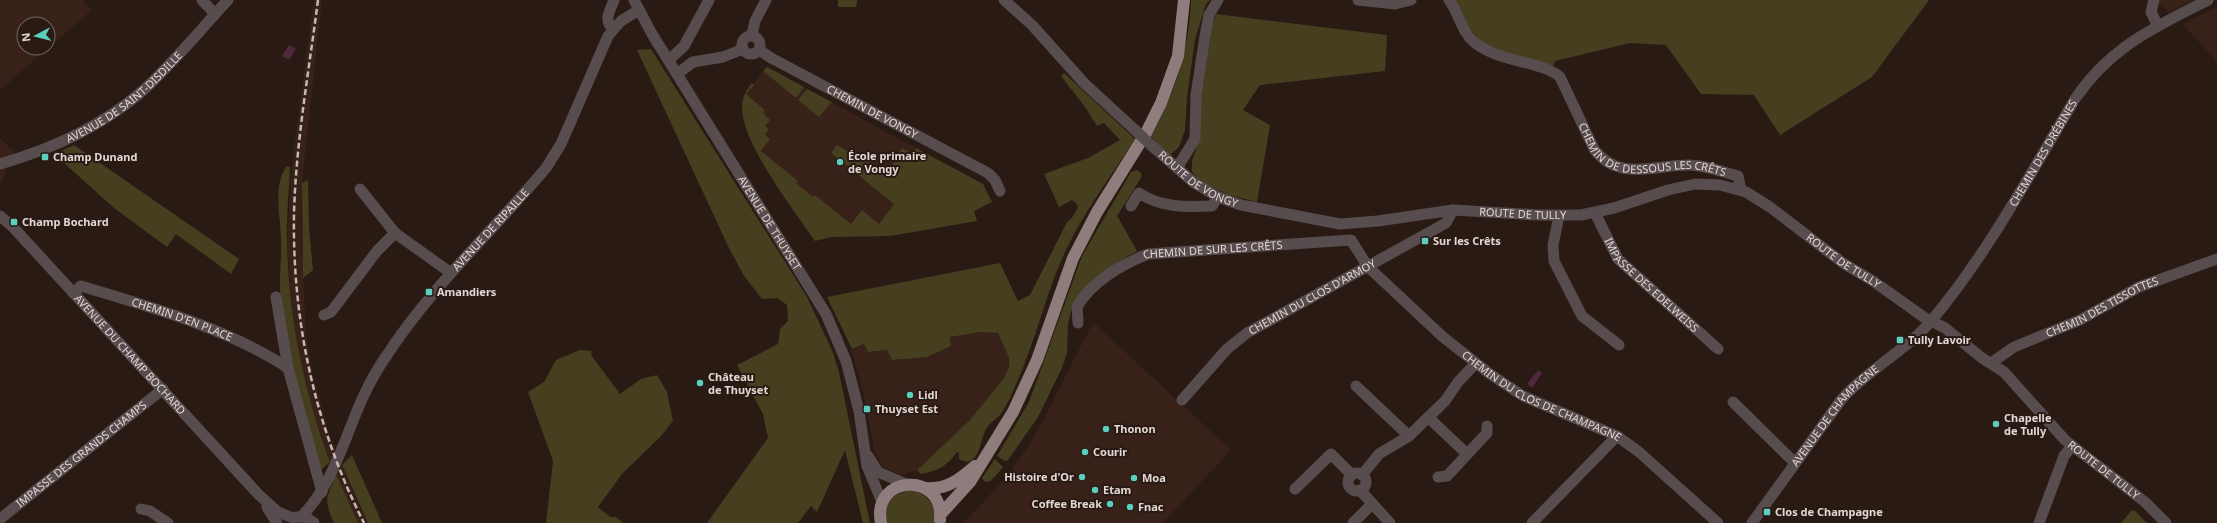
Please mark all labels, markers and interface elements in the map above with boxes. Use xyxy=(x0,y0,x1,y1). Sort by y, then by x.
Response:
north arrow xyxy=(16,16,56,56)
text: N xyxy=(18,32,34,43)
street label: AVENUE DE SAINT-DISDILLE xyxy=(63,48,185,146)
street label: CHEMIN DE VONGY xyxy=(824,81,921,142)
street label: CHEMIN DES DRÉBINES xyxy=(2005,96,2080,209)
street label: CHEMIN DE DESSOUS LES CRÊTS xyxy=(1576,120,1728,179)
street label: ROUTE DE VONGY xyxy=(1156,147,1241,211)
place label: École primaire de Vongy xyxy=(848,148,927,176)
place label: Champ Dunand xyxy=(53,149,137,164)
marker: Champ Dunand xyxy=(40,152,50,162)
marker: École primaire de Vongy xyxy=(835,157,845,167)
street label: AVENUE DE THUYSET xyxy=(735,173,805,273)
street label: AVENUE DE RIPAILLE xyxy=(448,185,532,274)
street label: ROUTE DE TULLY xyxy=(1479,204,1567,222)
place label: Champ Bochard xyxy=(22,214,109,229)
marker: Champ Bochard xyxy=(9,217,19,227)
street label: ROUTE DE TULLY xyxy=(1803,230,1885,292)
place label: Sur les Crêts xyxy=(1433,233,1501,248)
street label: IMPASSE DES EDELWEISS xyxy=(1601,235,1702,335)
marker: Sur les Crêts xyxy=(1420,236,1430,246)
street label: CHEMIN DE SUR LES CRÊTS xyxy=(1140,237,1283,262)
street label: CHEMIN DU CLOS D'ARMOY xyxy=(1245,255,1379,338)
street label: CHEMIN DES TISSOTTES xyxy=(2043,273,2160,340)
place label: Amandiers xyxy=(437,284,497,299)
marker: Amandiers xyxy=(424,287,434,297)
street label: AVENUE DU CHAMP BOCHARD xyxy=(71,291,189,417)
street label: CHEMIN D'EN PLACE xyxy=(130,294,235,344)
place label: Tully Lavoir xyxy=(1908,332,1971,347)
marker: Tully Lavoir xyxy=(1895,335,1905,345)
street label: CHEMIN DU CLOS DE CHAMPAGNE xyxy=(1459,347,1625,444)
street label: AVENUE DE CHAMPAGNE xyxy=(1787,361,1882,469)
place label: Château de Thuyset xyxy=(708,369,768,397)
marker: Château de Thuyset xyxy=(695,378,705,388)
place label: Lidl xyxy=(918,387,938,402)
marker: Lidl xyxy=(905,390,915,400)
street label: IMPASSE DES GRANDS CHAMPS xyxy=(13,397,149,510)
place label: Thuyset Est xyxy=(875,401,938,416)
marker: Thuyset Est xyxy=(862,404,872,414)
place label: Chapelle de Tully xyxy=(2004,410,2052,438)
marker: Chapelle de Tully xyxy=(1991,419,2001,429)
place label: Thonon xyxy=(1114,421,1156,436)
marker: Thonon xyxy=(1101,424,1111,434)
street label: ROUTE DE TULLY xyxy=(2065,437,2144,503)
place label: Courir xyxy=(1093,444,1127,459)
marker: Courir xyxy=(1080,447,1090,457)
place label: Histoire d'Or xyxy=(1004,469,1074,484)
place label: Moa xyxy=(1142,470,1166,485)
marker: Histoire d'Or xyxy=(1077,472,1087,482)
marker: Moa xyxy=(1129,473,1139,483)
place label: Etam xyxy=(1103,482,1131,497)
marker: Etam xyxy=(1090,485,1100,495)
place label: Coffee Break xyxy=(1032,496,1102,511)
marker: Coffee Break xyxy=(1105,499,1115,509)
place label: Fnac xyxy=(1138,499,1164,514)
marker: Fnac xyxy=(1125,502,1135,512)
place label: Clos de Champagne xyxy=(1775,504,1883,519)
marker: Clos de Champagne xyxy=(1762,507,1772,517)

